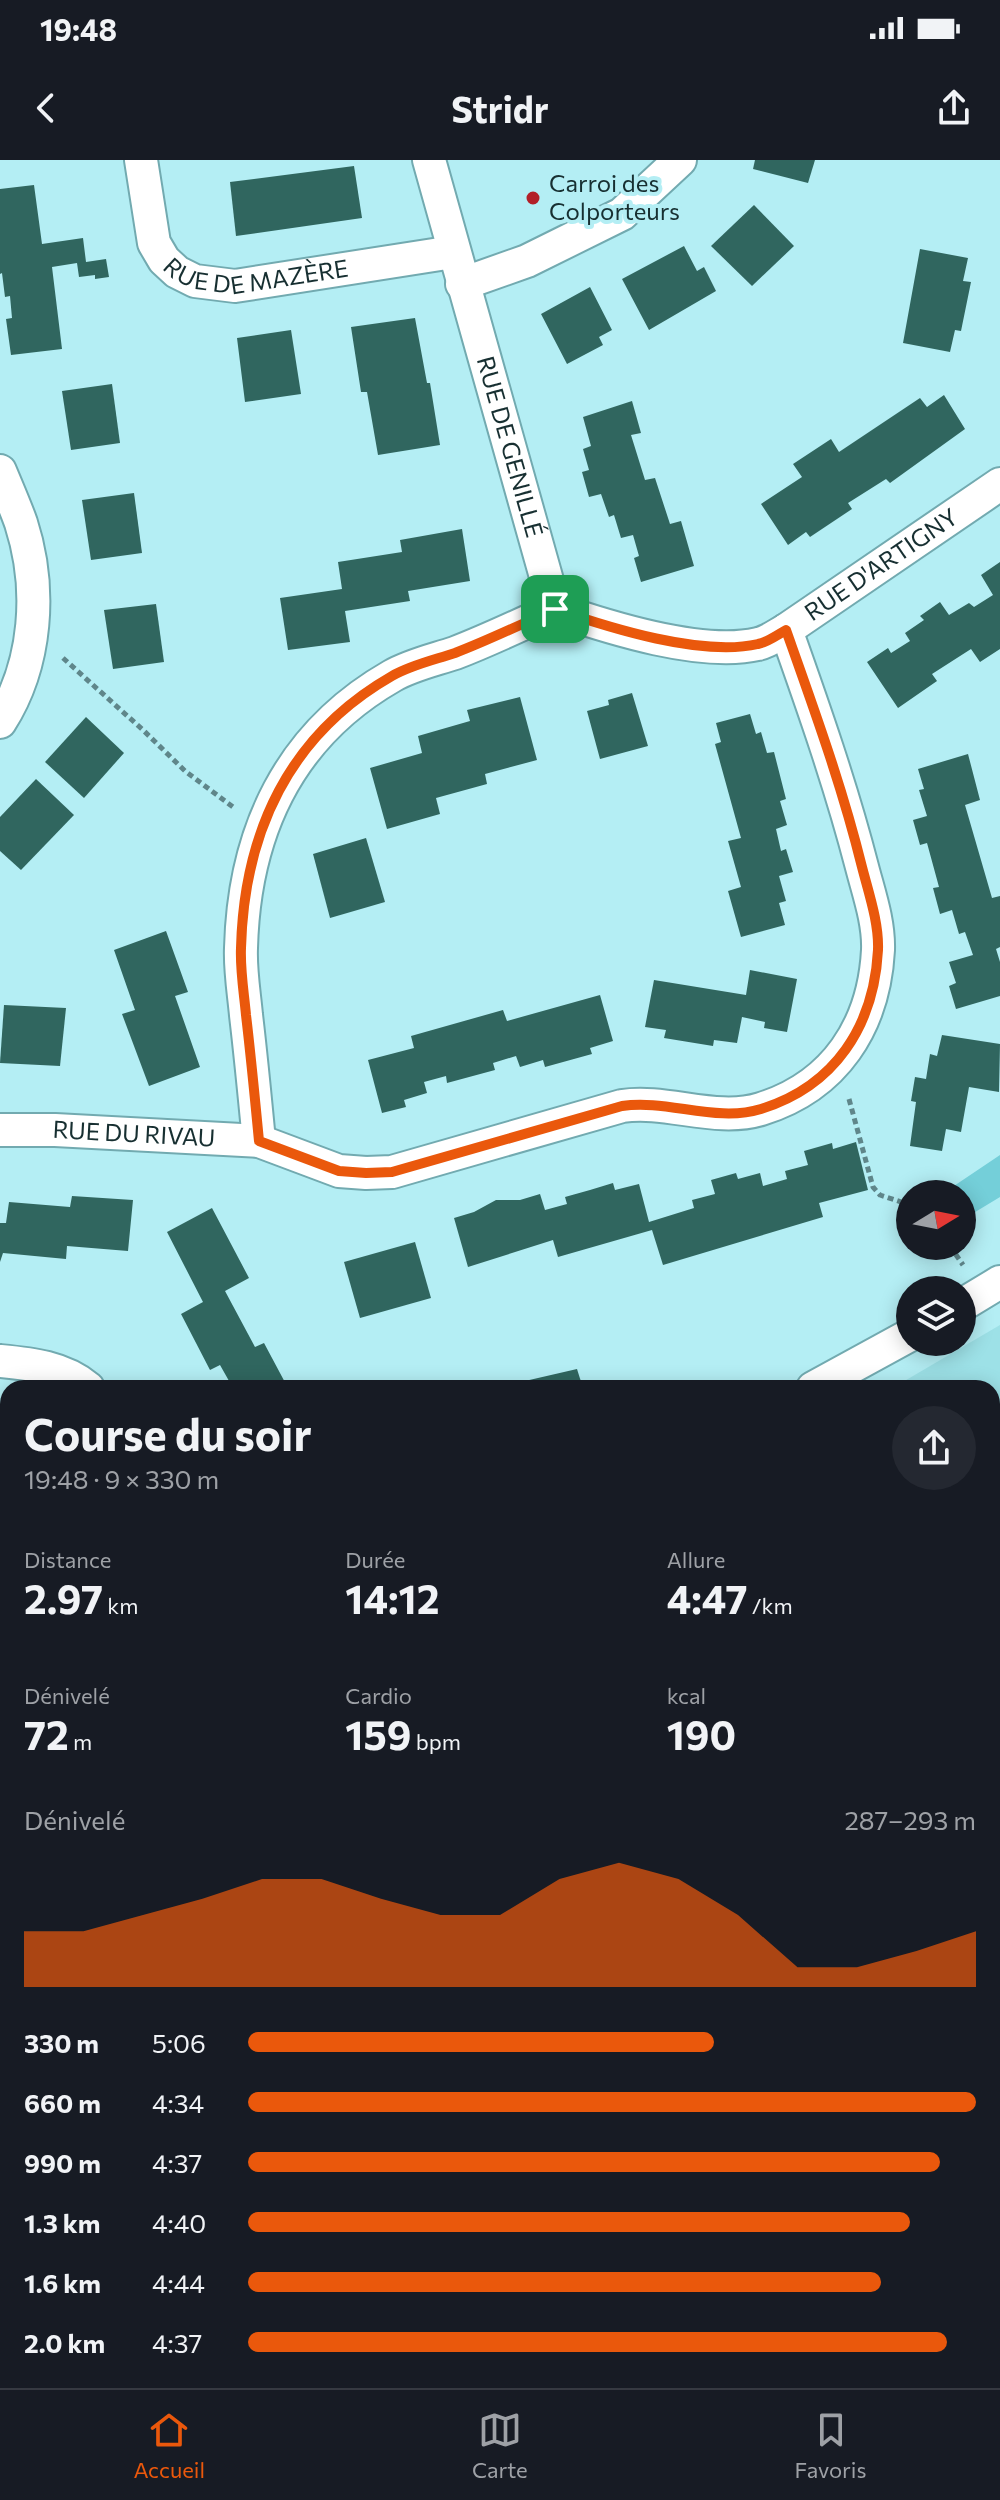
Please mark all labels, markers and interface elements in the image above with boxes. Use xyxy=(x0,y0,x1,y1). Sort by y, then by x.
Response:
text: 19:48 xyxy=(40,10,117,47)
icon: back xyxy=(24,86,68,130)
text: Stridr xyxy=(451,86,549,130)
icon: share xyxy=(932,86,976,130)
place label: Carroi des Colporteurs xyxy=(549,168,680,225)
marker: Carroi des Colporteurs xyxy=(524,189,542,207)
street label: RUE DE MAZÈRE xyxy=(158,251,350,300)
street label: RUE DE GENILLÉ xyxy=(472,353,550,540)
street label: RUE D'ARTIGNY xyxy=(799,501,963,626)
pin xyxy=(521,575,589,643)
icon: arrive xyxy=(533,587,577,631)
street label: RUE DU RIVAU xyxy=(52,1114,216,1152)
north arrow xyxy=(896,1180,976,1260)
map controls xyxy=(896,1180,976,1356)
button: layers xyxy=(896,1276,976,1356)
text: Course du soir xyxy=(24,1406,312,1460)
button: share xyxy=(892,1406,976,1490)
text: 19:48 · 9 × 330 m xyxy=(24,1463,219,1494)
text: Distance xyxy=(24,1546,111,1573)
text: Durée xyxy=(345,1546,405,1573)
text: Allure xyxy=(667,1546,725,1573)
text: 2.97 xyxy=(24,1573,103,1622)
text: 14:12 xyxy=(345,1573,439,1622)
text: 4:47 xyxy=(667,1573,748,1622)
text: km xyxy=(103,1592,138,1619)
text: /km xyxy=(748,1592,793,1619)
text: Dénivelé xyxy=(24,1682,110,1709)
text: Cardio xyxy=(345,1682,412,1709)
text: kcal xyxy=(667,1682,706,1709)
text: 72 xyxy=(24,1709,69,1758)
text: 159 xyxy=(345,1709,411,1758)
text: 190 xyxy=(667,1709,736,1758)
text: m xyxy=(69,1728,92,1755)
text: bpm xyxy=(411,1728,461,1755)
text: Dénivelé xyxy=(24,1804,125,1835)
text: 287–293 m xyxy=(844,1804,976,1835)
text: 330 m xyxy=(24,2027,99,2058)
text: 5:06 xyxy=(152,2027,206,2058)
text: 660 m xyxy=(24,2087,101,2118)
text: 4:34 xyxy=(152,2087,204,2118)
text: 990 m xyxy=(24,2147,101,2178)
text: 4:37 xyxy=(152,2147,202,2178)
text: 1.3 km xyxy=(24,2207,100,2238)
text: 4:40 xyxy=(152,2207,206,2238)
text: 1.6 km xyxy=(24,2267,101,2298)
text: 4:44 xyxy=(152,2267,205,2298)
text: 2.0 km xyxy=(24,2327,105,2358)
text: 4:37 xyxy=(152,2327,202,2358)
tab: Accueil xyxy=(133,2408,205,2483)
tab: Carte xyxy=(472,2408,528,2483)
tab: Favoris xyxy=(795,2408,867,2483)

